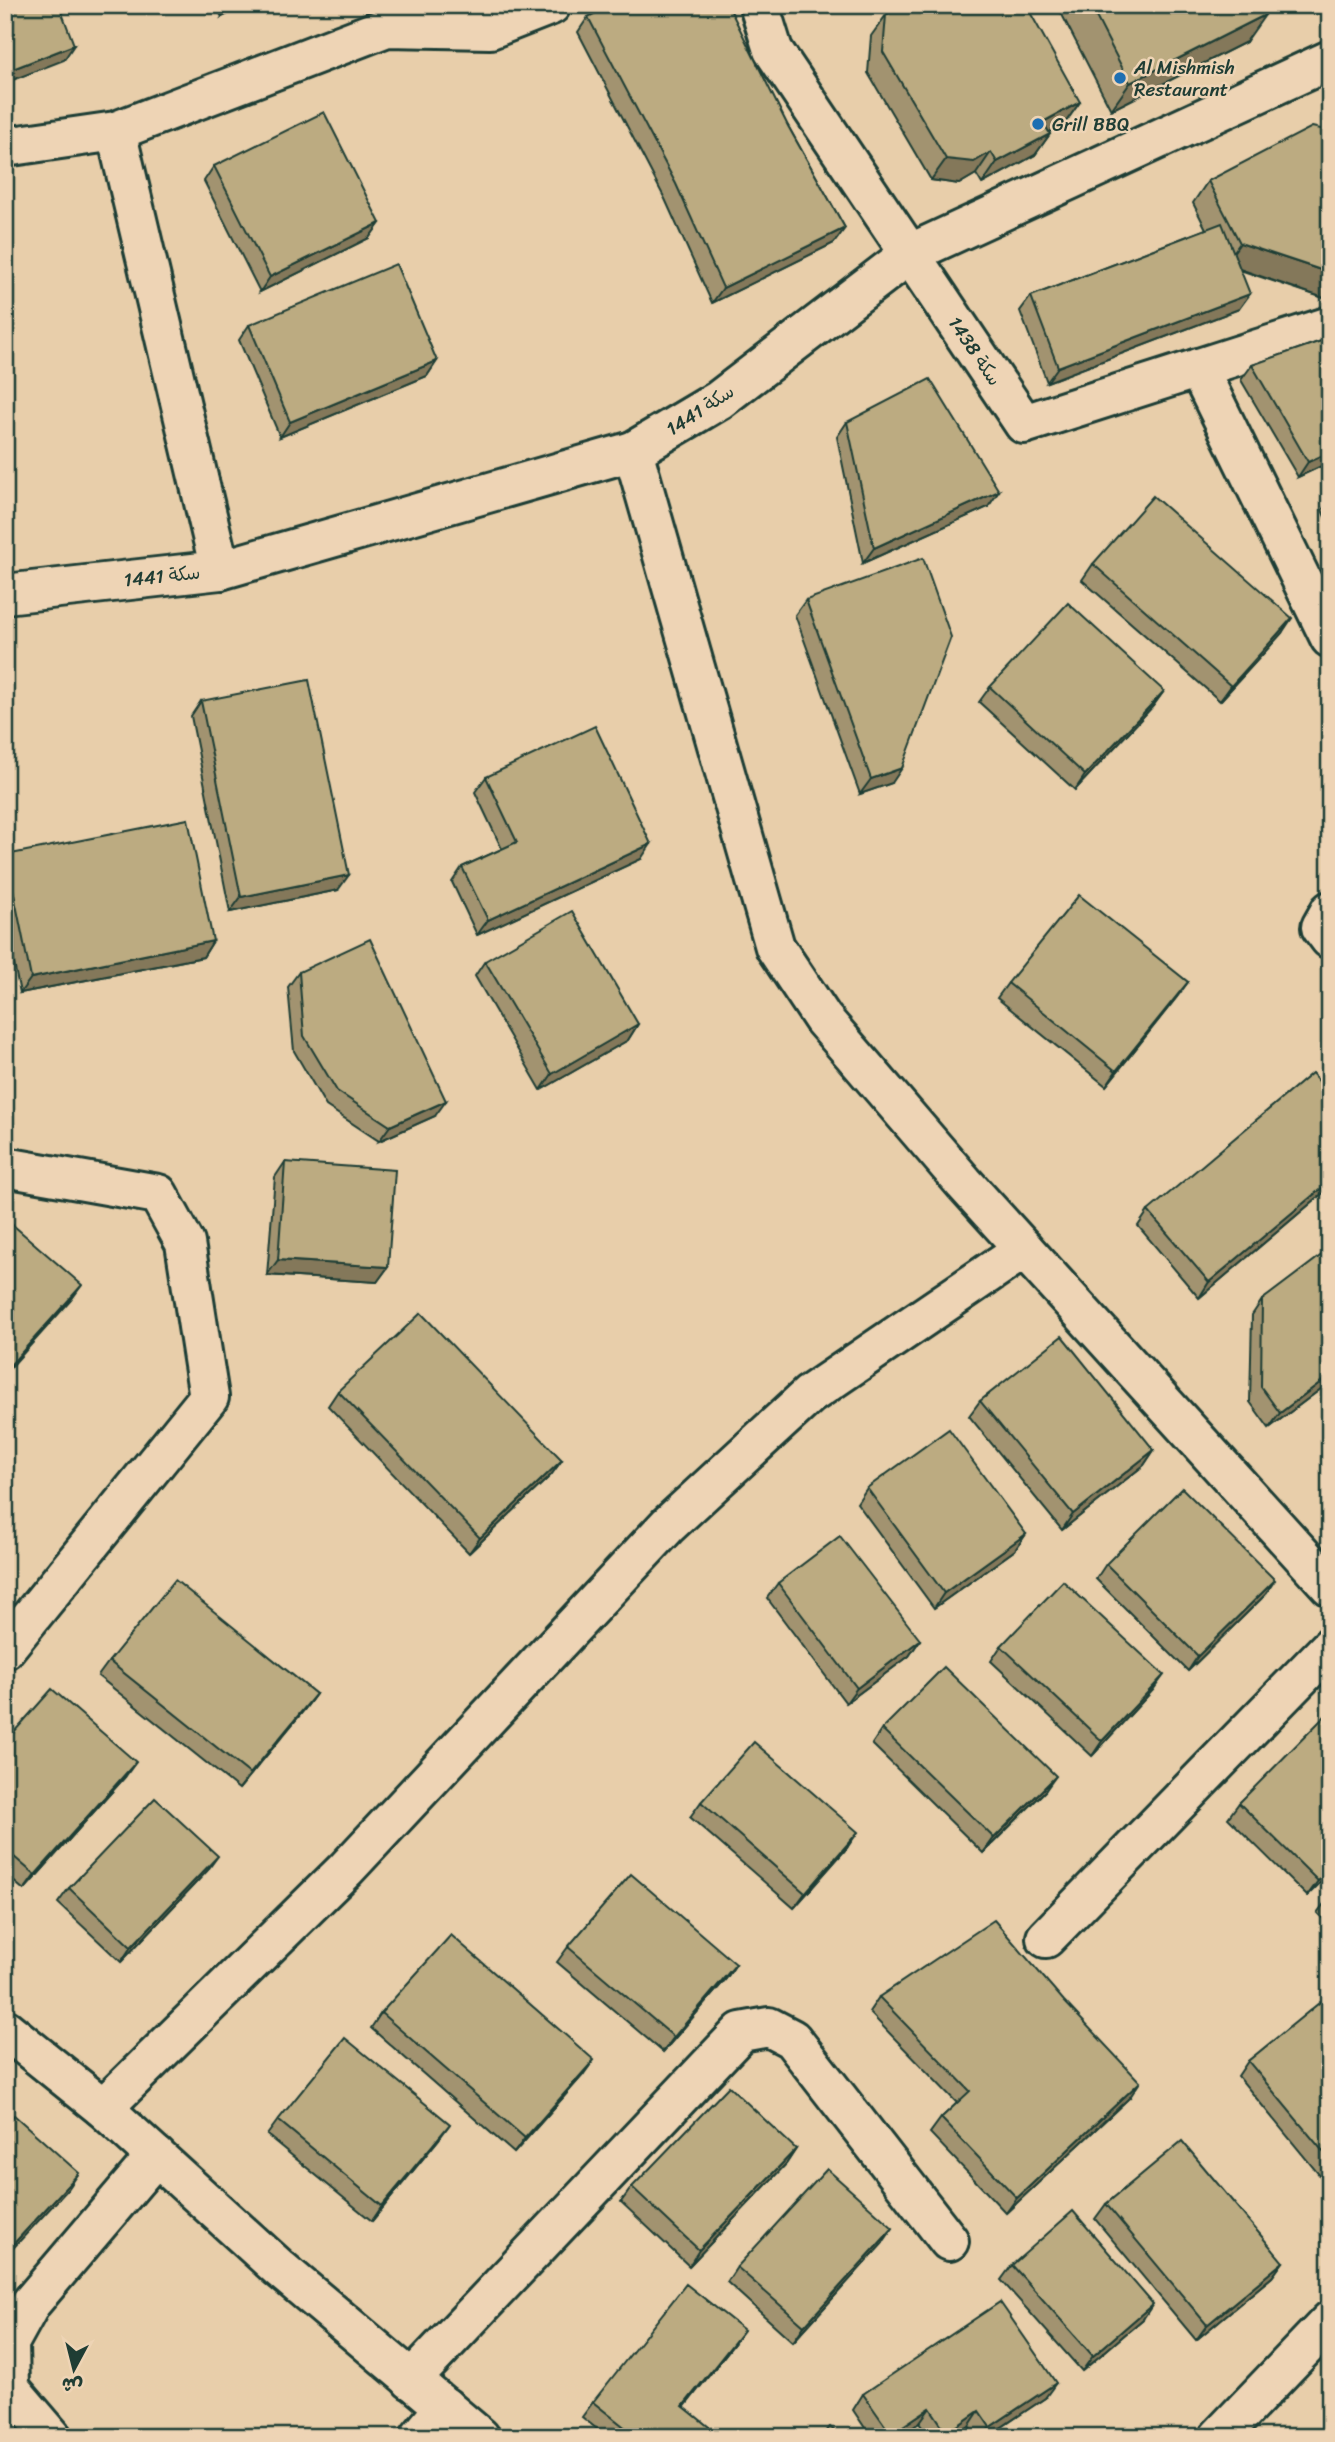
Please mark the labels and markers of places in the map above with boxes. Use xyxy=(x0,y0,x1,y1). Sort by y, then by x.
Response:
place label: Al Mishmish Restaurant xyxy=(1133,51,1235,106)
marker: Al Mishmish Restaurant xyxy=(1112,70,1128,86)
place label: Grill BBQ xyxy=(1052,108,1129,141)
marker: Grill BBQ xyxy=(1030,116,1046,132)

